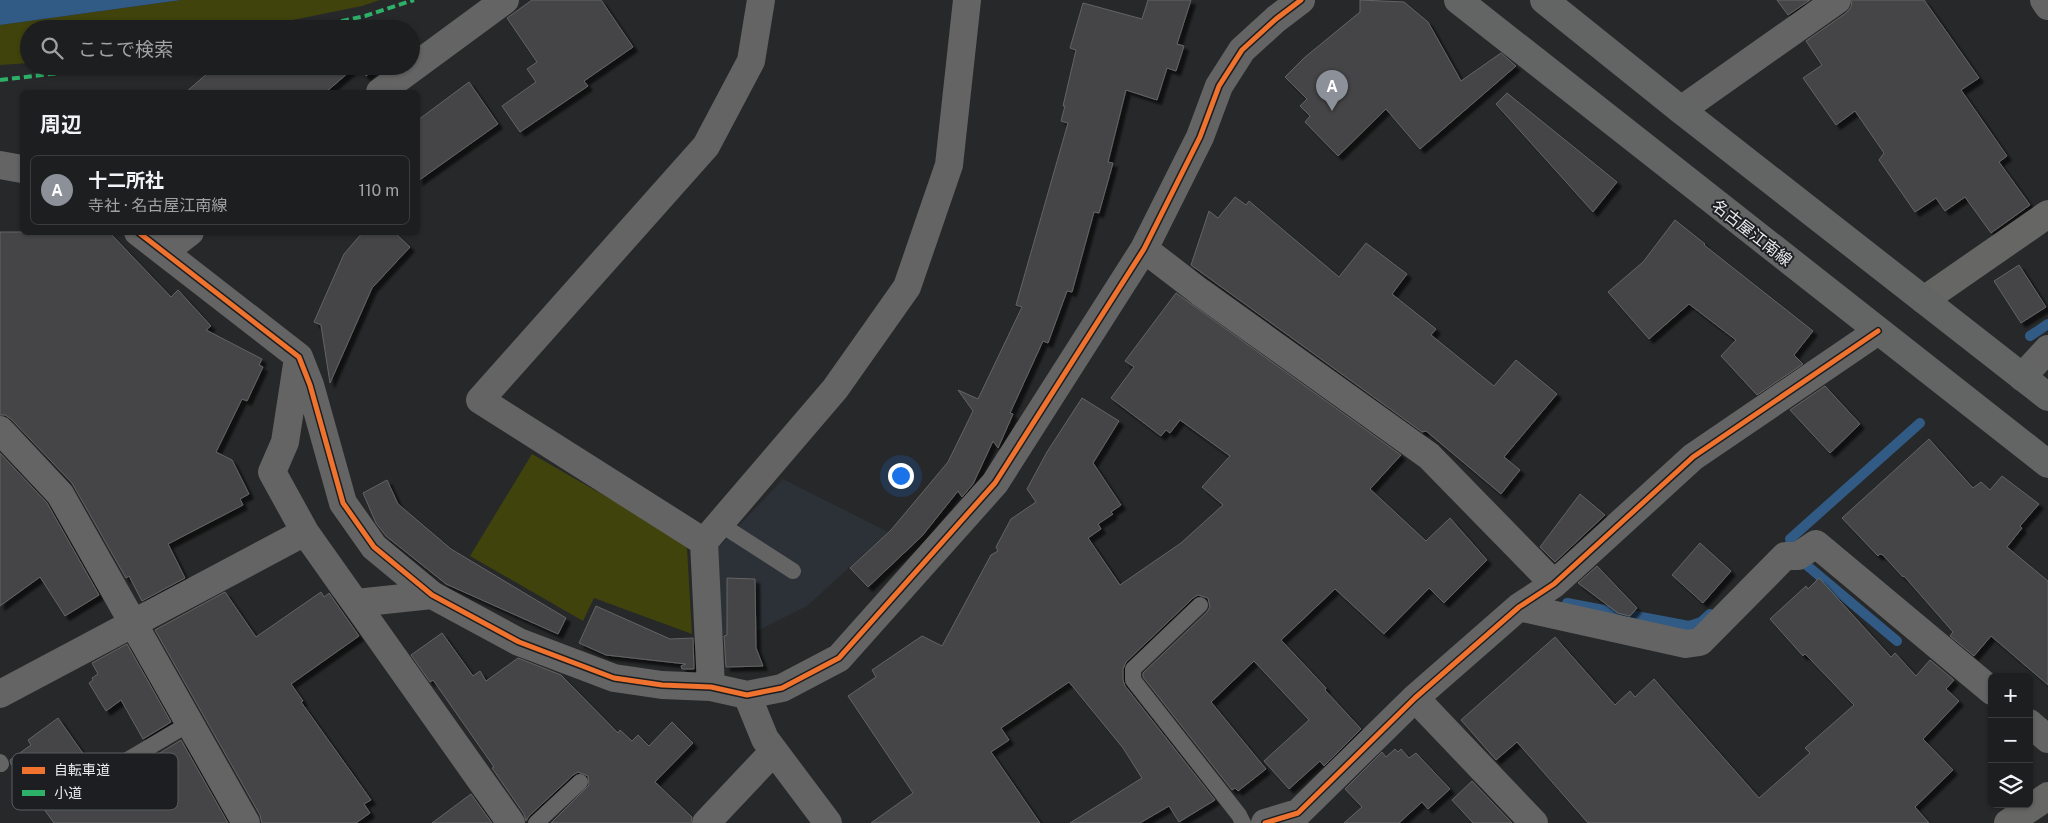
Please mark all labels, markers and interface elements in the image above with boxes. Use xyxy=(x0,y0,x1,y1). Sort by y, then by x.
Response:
search box xyxy=(20,20,420,75)
icon: search xyxy=(38,34,66,62)
text: ここで検索 xyxy=(78,38,173,60)
pin: A xyxy=(1316,70,1348,111)
text: 周辺 xyxy=(40,112,82,137)
text: 十二所社 xyxy=(88,169,164,191)
text: A xyxy=(51,181,63,200)
text: 110 m xyxy=(358,181,399,200)
text: 寺社 · 名古屋江南線 xyxy=(88,196,227,215)
street label: 名古屋江南線 xyxy=(1708,196,1796,270)
your location xyxy=(888,463,914,489)
map controls xyxy=(1988,673,2033,808)
button: + xyxy=(1988,673,2033,718)
button: − xyxy=(1988,718,2033,763)
legend xyxy=(12,753,178,810)
text: 自転車道 xyxy=(54,762,110,778)
button: layers xyxy=(1988,763,2033,808)
text: 小道 xyxy=(54,785,82,801)

